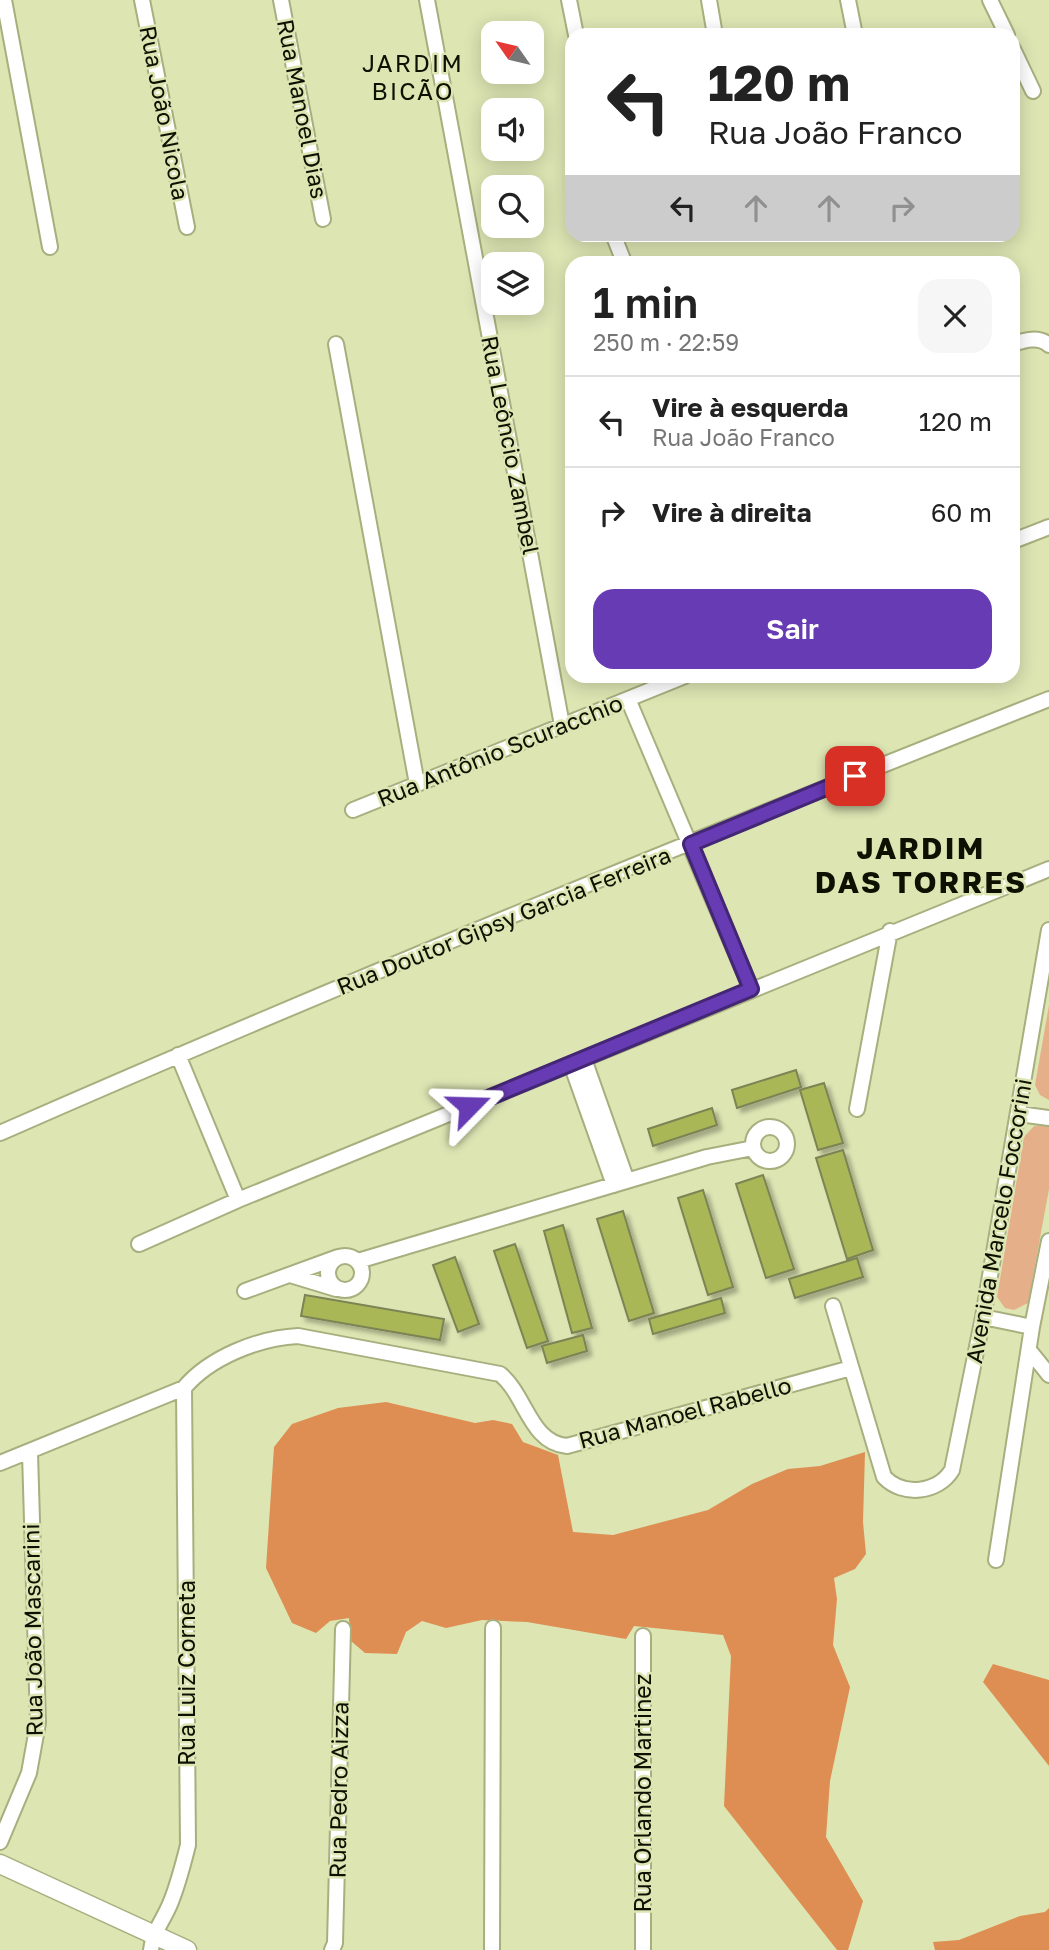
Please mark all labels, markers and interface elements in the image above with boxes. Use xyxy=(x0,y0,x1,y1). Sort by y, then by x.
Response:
street label: Rua Manoel Dias xyxy=(272,17,334,201)
north arrow xyxy=(481,21,544,84)
map controls xyxy=(481,21,544,315)
street label: Rua João Nicola xyxy=(134,23,196,203)
district label: JARDIM BICÃO xyxy=(362,48,464,105)
text: 120 m xyxy=(708,53,850,112)
icon: left xyxy=(593,56,684,147)
button: sound xyxy=(481,98,544,161)
text: Rua João Franco xyxy=(708,113,962,151)
button: search xyxy=(481,175,544,238)
icon: left xyxy=(664,189,702,227)
icon: ahead xyxy=(737,189,775,227)
icon: ahead xyxy=(810,189,848,227)
icon: right xyxy=(883,189,921,227)
button: layers xyxy=(481,252,544,315)
text: 1 min xyxy=(593,277,698,327)
button: close xyxy=(918,279,992,353)
text: 250 m · 22:59 xyxy=(593,328,739,356)
street label: Rua Leôncio Zambel xyxy=(476,333,546,557)
text: Vire à esquerda xyxy=(652,392,848,423)
icon: left xyxy=(593,403,631,441)
text: 120 m xyxy=(919,406,992,437)
text: Rua João Franco xyxy=(652,423,835,451)
icon: right xyxy=(593,494,631,532)
text: Vire à direita xyxy=(652,497,812,528)
text: 60 m xyxy=(931,497,992,528)
button: Sair xyxy=(593,589,992,669)
street label: Rua Antônio Scuracchio xyxy=(373,688,626,812)
pin xyxy=(825,746,885,806)
icon: arrive xyxy=(836,757,874,795)
district label: JARDIM DAS TORRES xyxy=(815,830,1027,900)
street label: Rua Doutor Gipsy Garcia Ferreira xyxy=(332,840,675,1000)
position arrow xyxy=(432,1069,506,1143)
street label: Avenida Marcelo Foccorini xyxy=(959,1076,1037,1365)
street label: Rua Manoel Rabello xyxy=(575,1370,794,1454)
street label: Rua João Mascarini xyxy=(16,1523,48,1737)
street label: Rua Luiz Corneta xyxy=(172,1580,200,1766)
street label: Rua Orlando Martinez xyxy=(628,1674,656,1912)
street label: Rua Pedro Aizza xyxy=(322,1701,354,1879)

